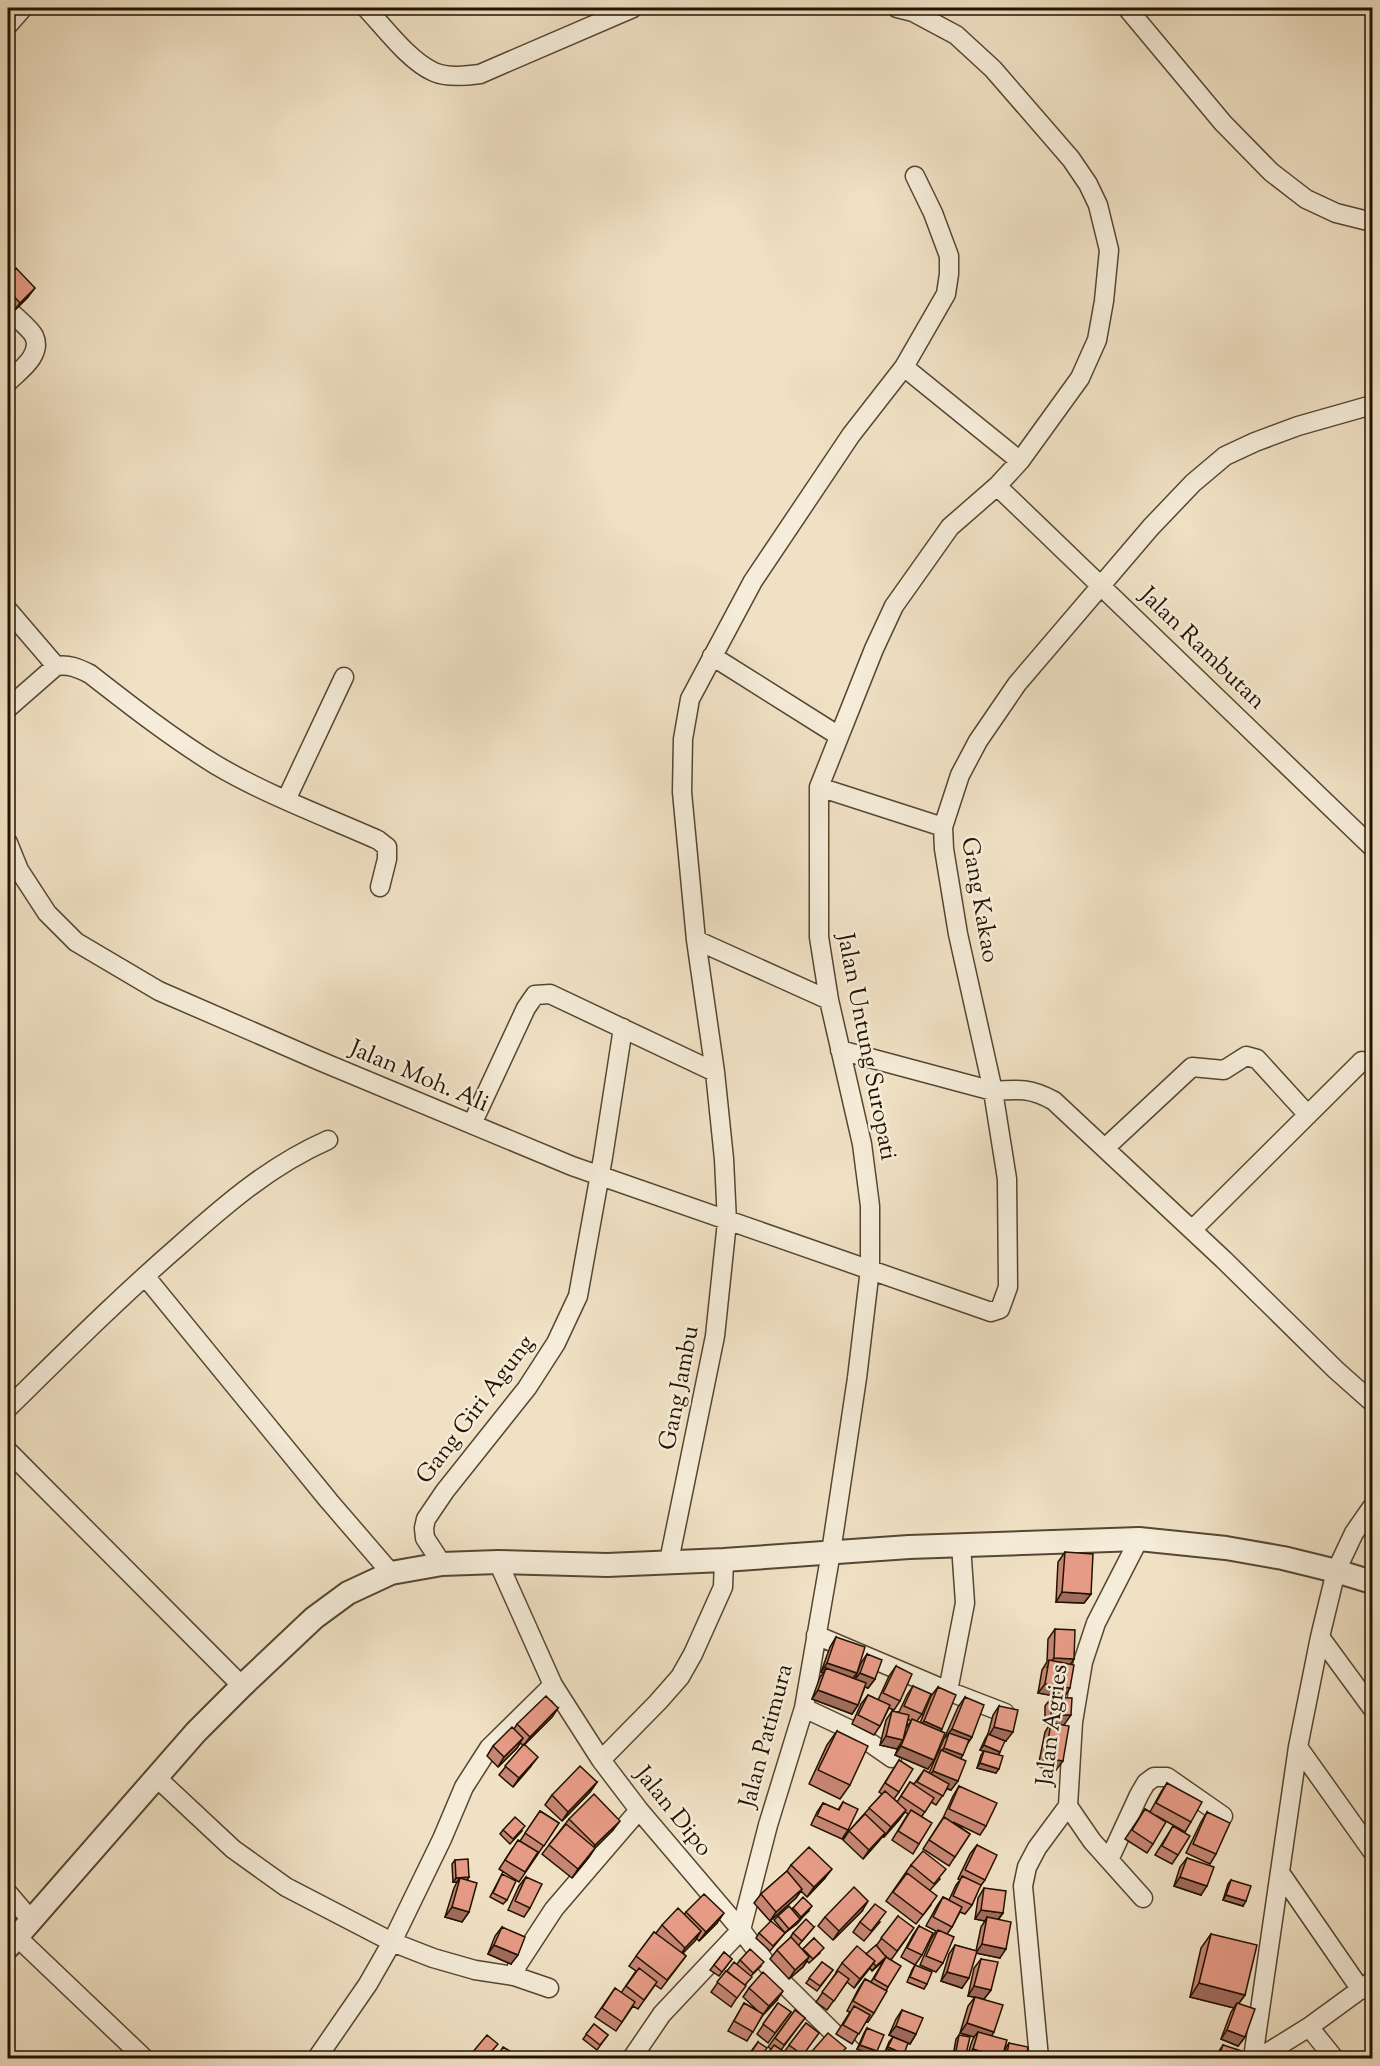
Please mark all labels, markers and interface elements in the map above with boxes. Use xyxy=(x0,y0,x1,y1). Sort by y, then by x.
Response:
street label: Jalan Rambutan xyxy=(1130,579,1273,718)
street label: Gang Kakao xyxy=(951,835,1007,965)
street label: Jalan Untung Suropati xyxy=(827,929,905,1164)
street label: Jalan Moh. Ali xyxy=(342,1032,494,1122)
street label: Gang Jambu xyxy=(651,1323,709,1453)
street label: Gang Giri Agung xyxy=(409,1328,544,1492)
street label: Jalan Patimura xyxy=(731,1660,803,1814)
street label: Jalan Agries xyxy=(1028,1662,1077,1790)
street label: Jalan Dipo xyxy=(625,1758,720,1864)

